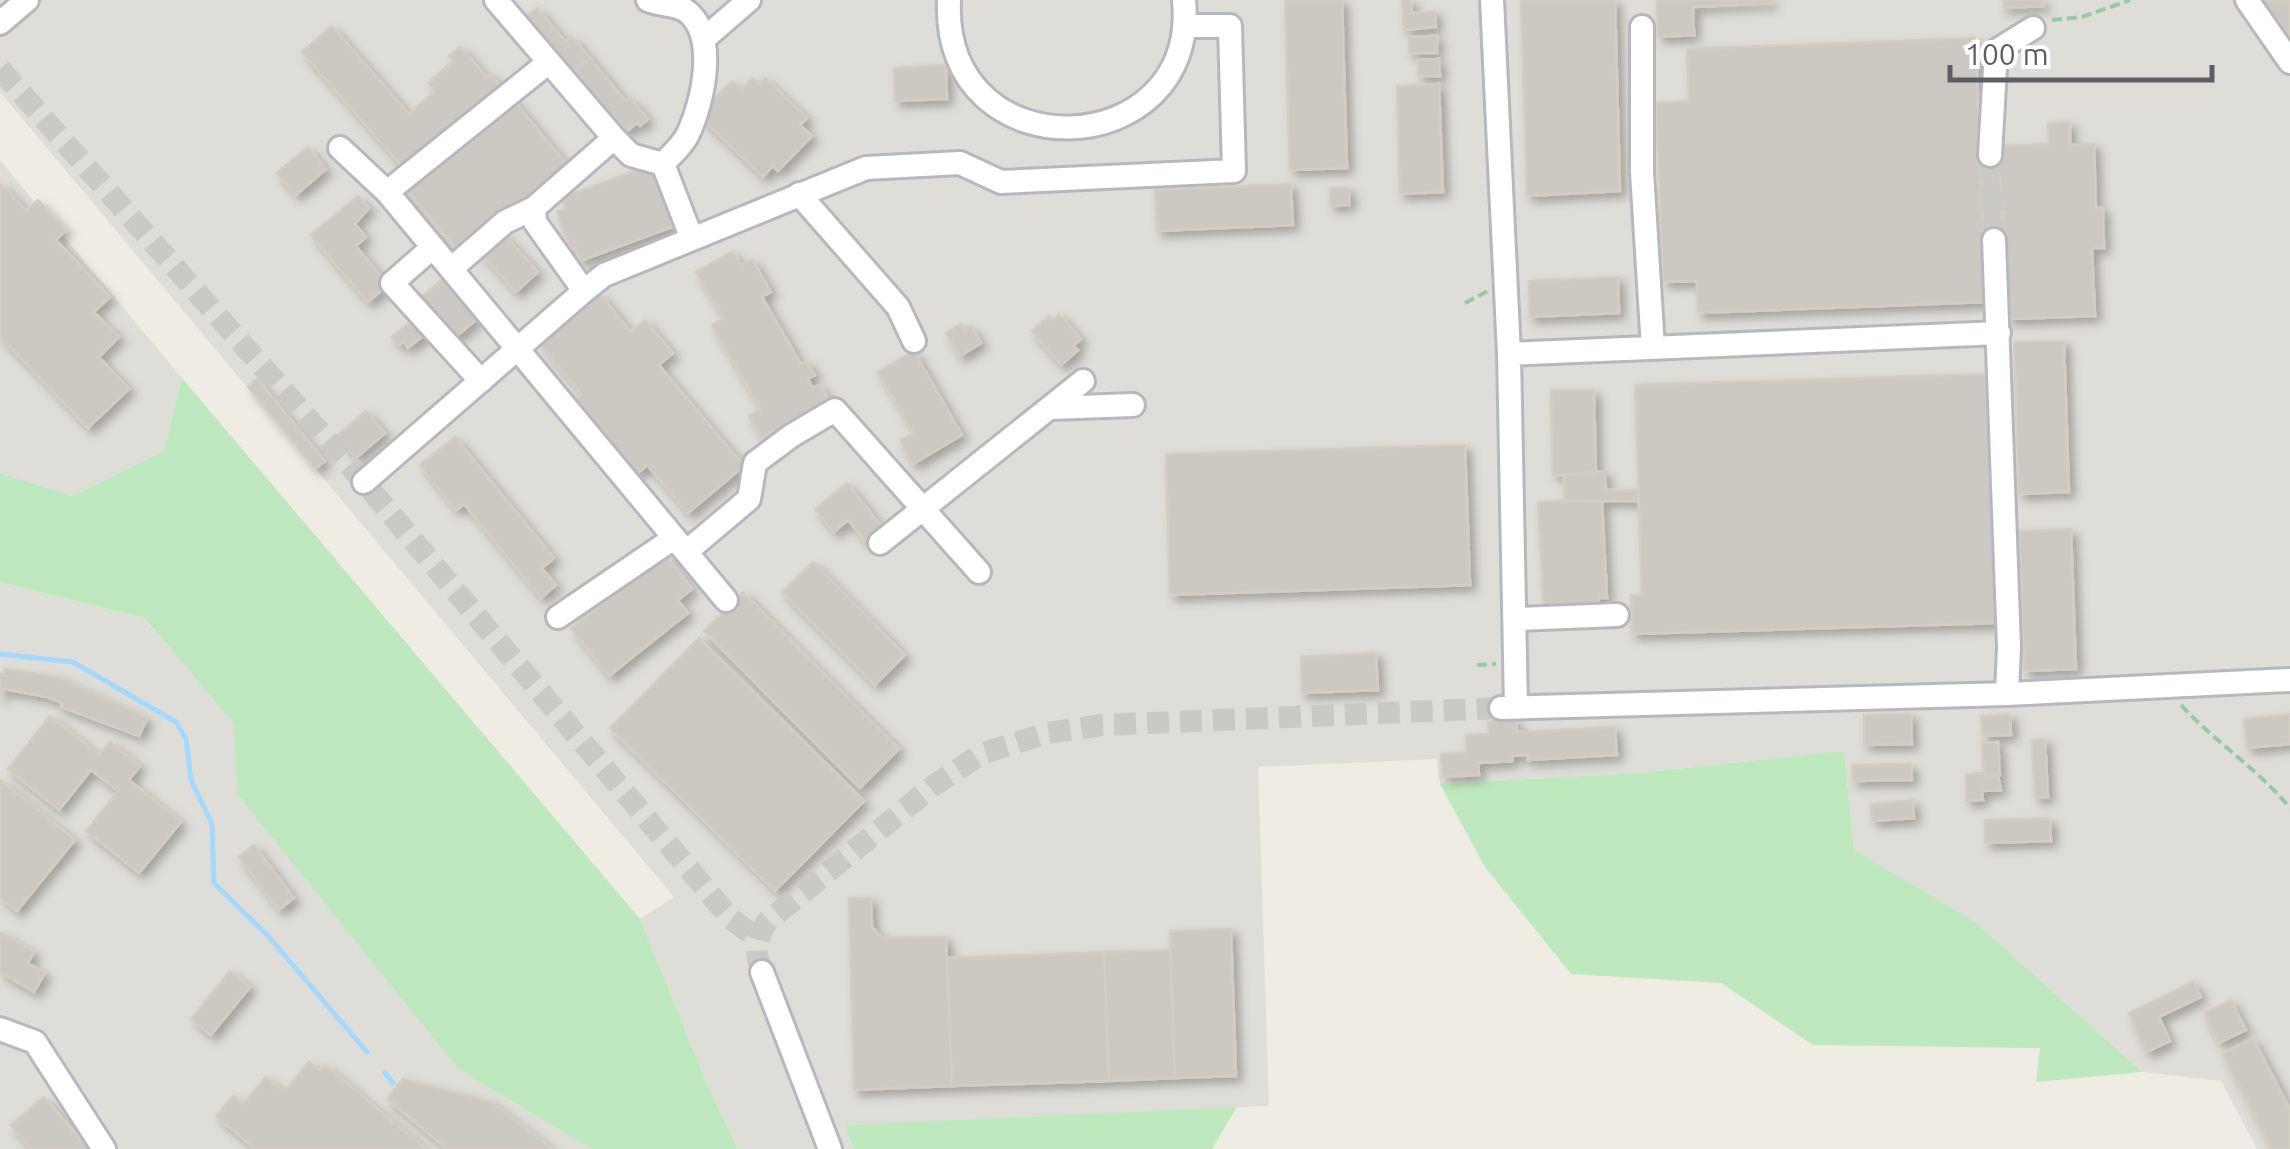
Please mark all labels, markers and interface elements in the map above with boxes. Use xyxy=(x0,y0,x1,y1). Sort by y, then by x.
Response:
scale bar xyxy=(1950,20,2212,82)
text: 100 m xyxy=(1965,37,2049,71)

